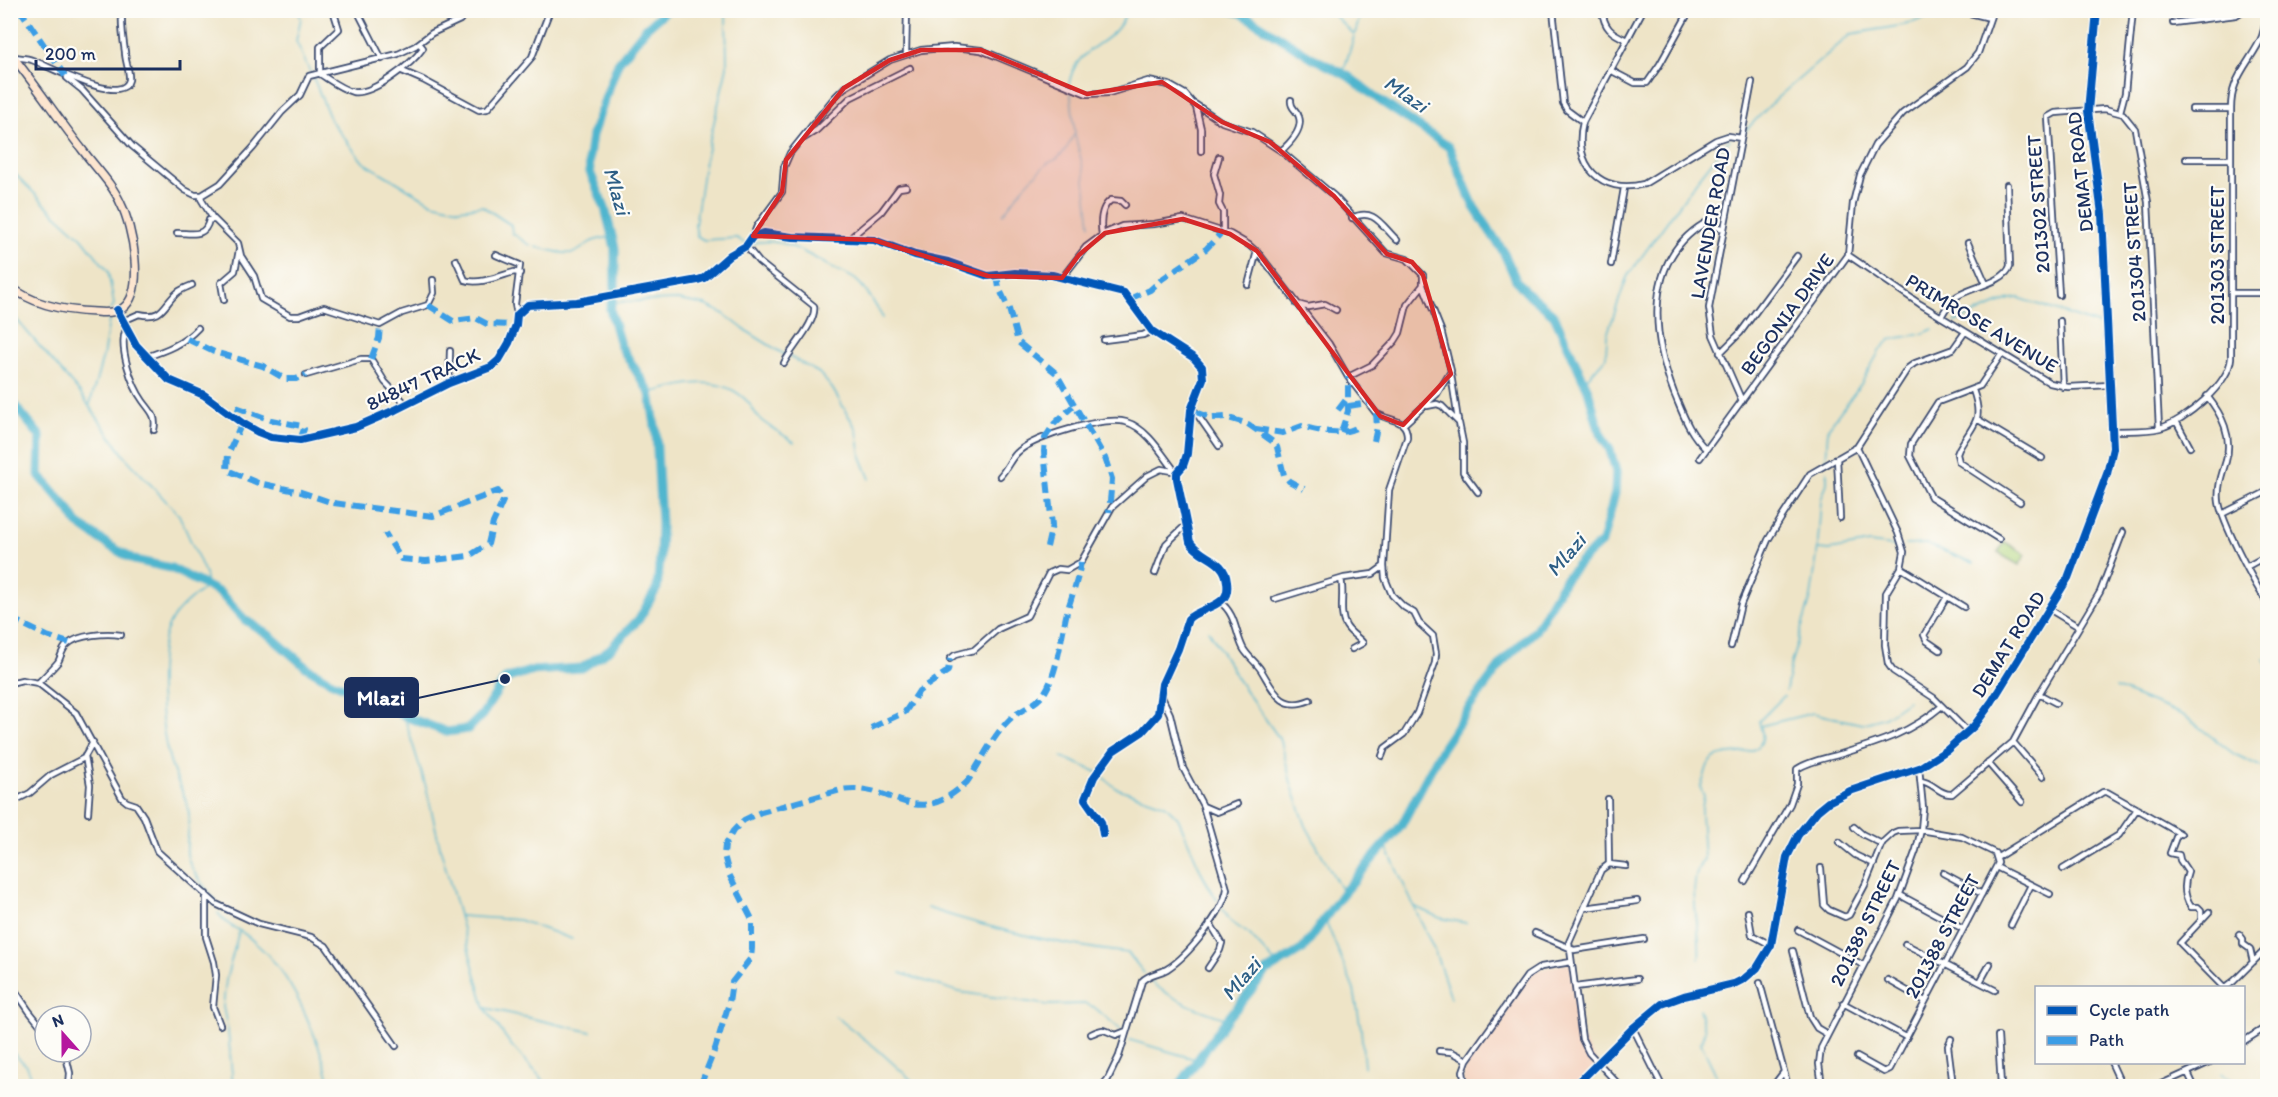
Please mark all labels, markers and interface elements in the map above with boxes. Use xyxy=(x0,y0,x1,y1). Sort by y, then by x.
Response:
scale bar xyxy=(36,33,180,71)
text: 200 m xyxy=(45,43,96,65)
water label: Mlazi xyxy=(1379,69,1435,119)
street label: DEMAT ROAD xyxy=(2062,111,2098,233)
street label: 201302 STREET xyxy=(2021,134,2055,274)
street label: LAVENDER ROAD xyxy=(1685,145,1735,301)
water label: Mlazi xyxy=(599,164,637,220)
street label: 201304 STREET xyxy=(2117,181,2151,323)
street label: 201303 STREET xyxy=(2205,186,2229,324)
street label: BEGONIA DRIVE xyxy=(1735,249,1839,379)
street label: PRIMROSE AVENUE xyxy=(1901,268,2063,378)
street label: 84847 TRACK xyxy=(362,342,484,416)
water label: Mlazi xyxy=(1540,526,1593,581)
street label: DEMAT ROAD xyxy=(1966,586,2050,702)
callout: Mlazi xyxy=(345,678,418,717)
text: Mlazi xyxy=(357,685,405,710)
street label: 201389 STREET xyxy=(1824,856,1906,990)
street label: 201388 STREET xyxy=(1899,870,1985,1002)
water label: Mlazi xyxy=(1215,950,1268,1005)
legend xyxy=(2035,986,2245,1064)
text: Cycle path xyxy=(2089,999,2170,1021)
north arrow xyxy=(33,1004,93,1064)
text: N xyxy=(49,1010,66,1031)
text: Path xyxy=(2089,1029,2124,1051)

